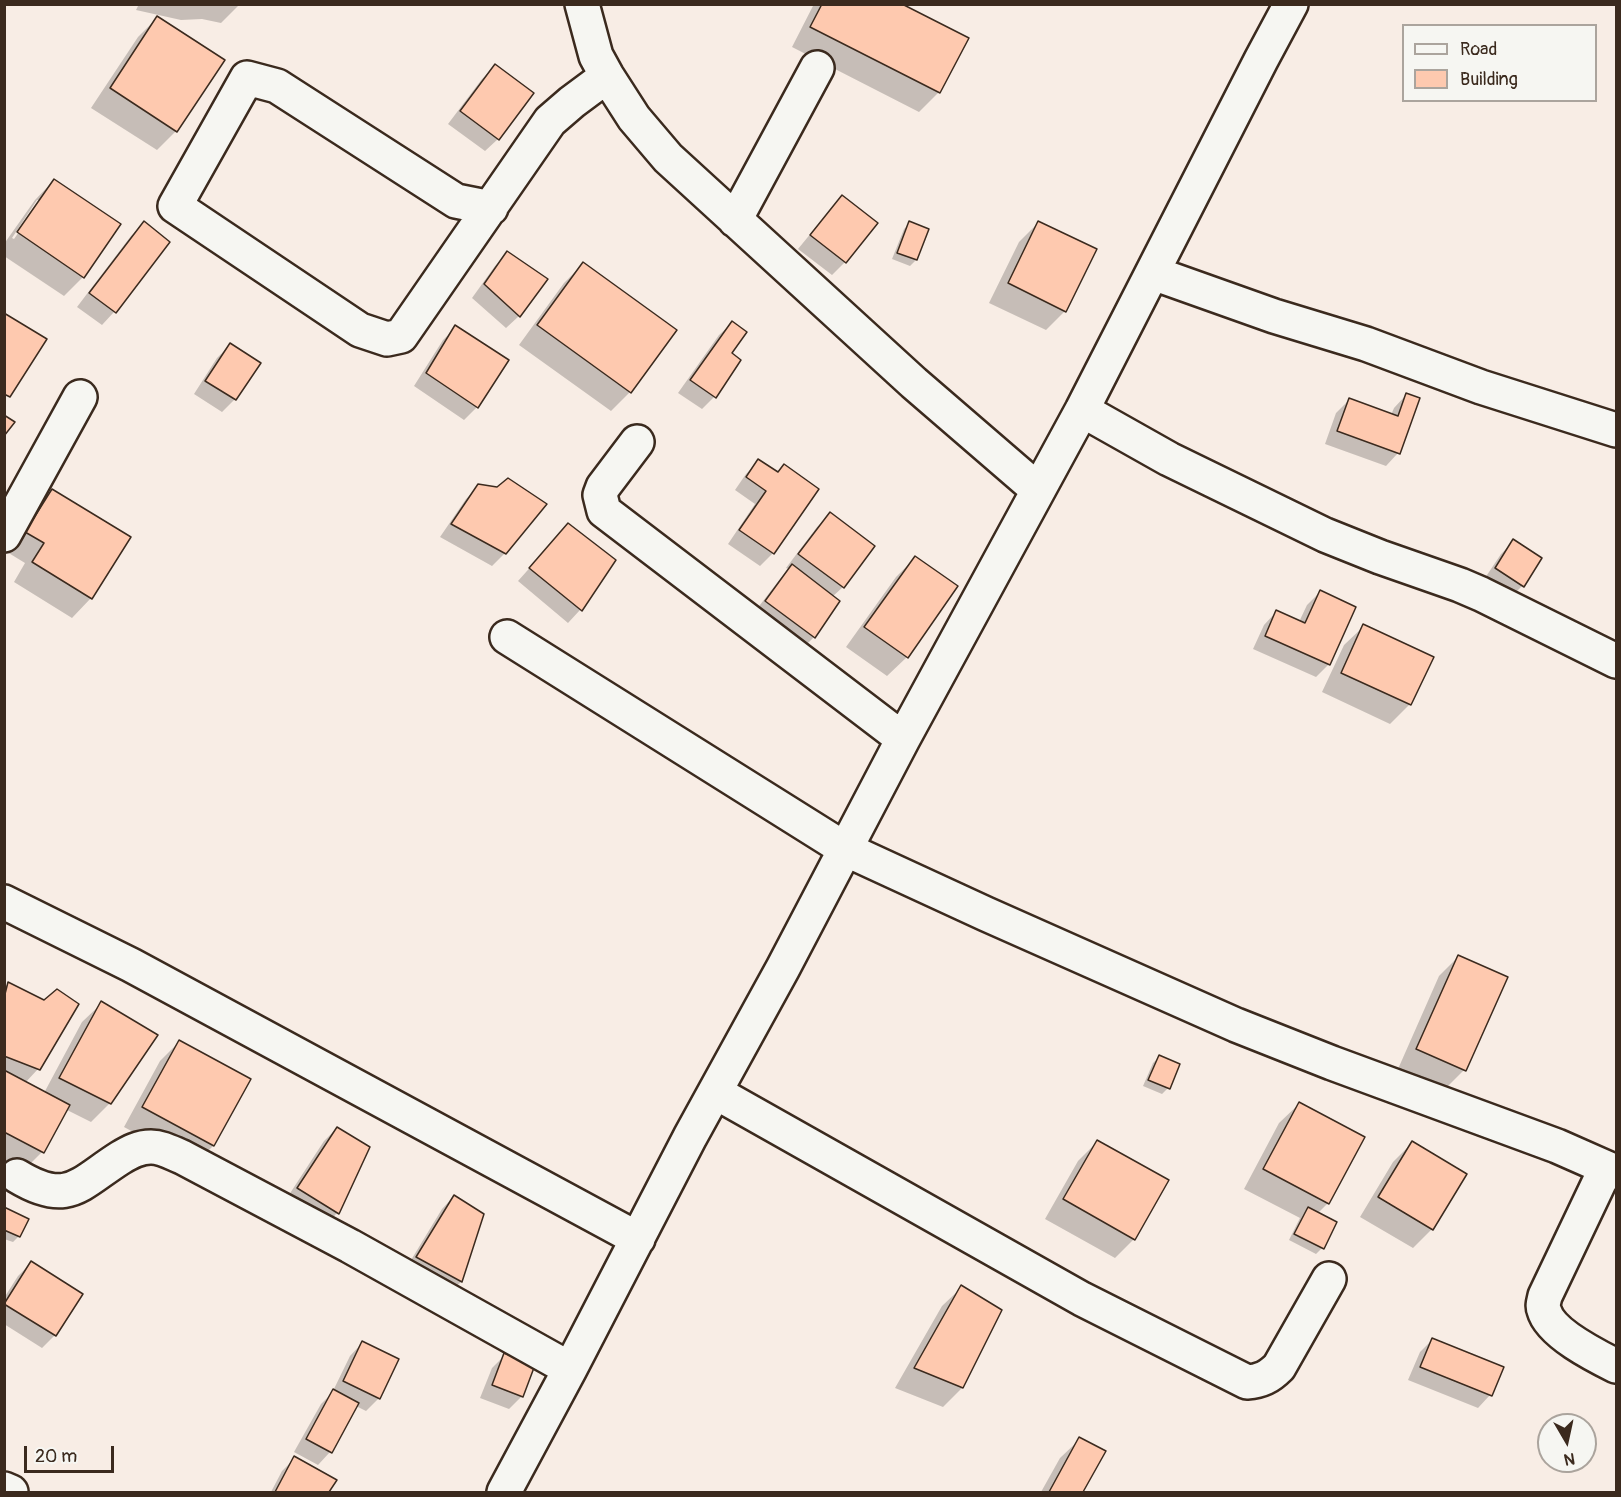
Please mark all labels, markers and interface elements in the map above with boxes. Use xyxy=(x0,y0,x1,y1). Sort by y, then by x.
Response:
legend xyxy=(1402,24,1597,102)
text: Road xyxy=(1460,38,1497,61)
text: Building xyxy=(1460,68,1518,91)
north arrow xyxy=(1537,1413,1597,1473)
scale bar xyxy=(27,1434,117,1472)
text: 20 m xyxy=(35,1445,77,1468)
text: N xyxy=(1563,1448,1576,1470)

